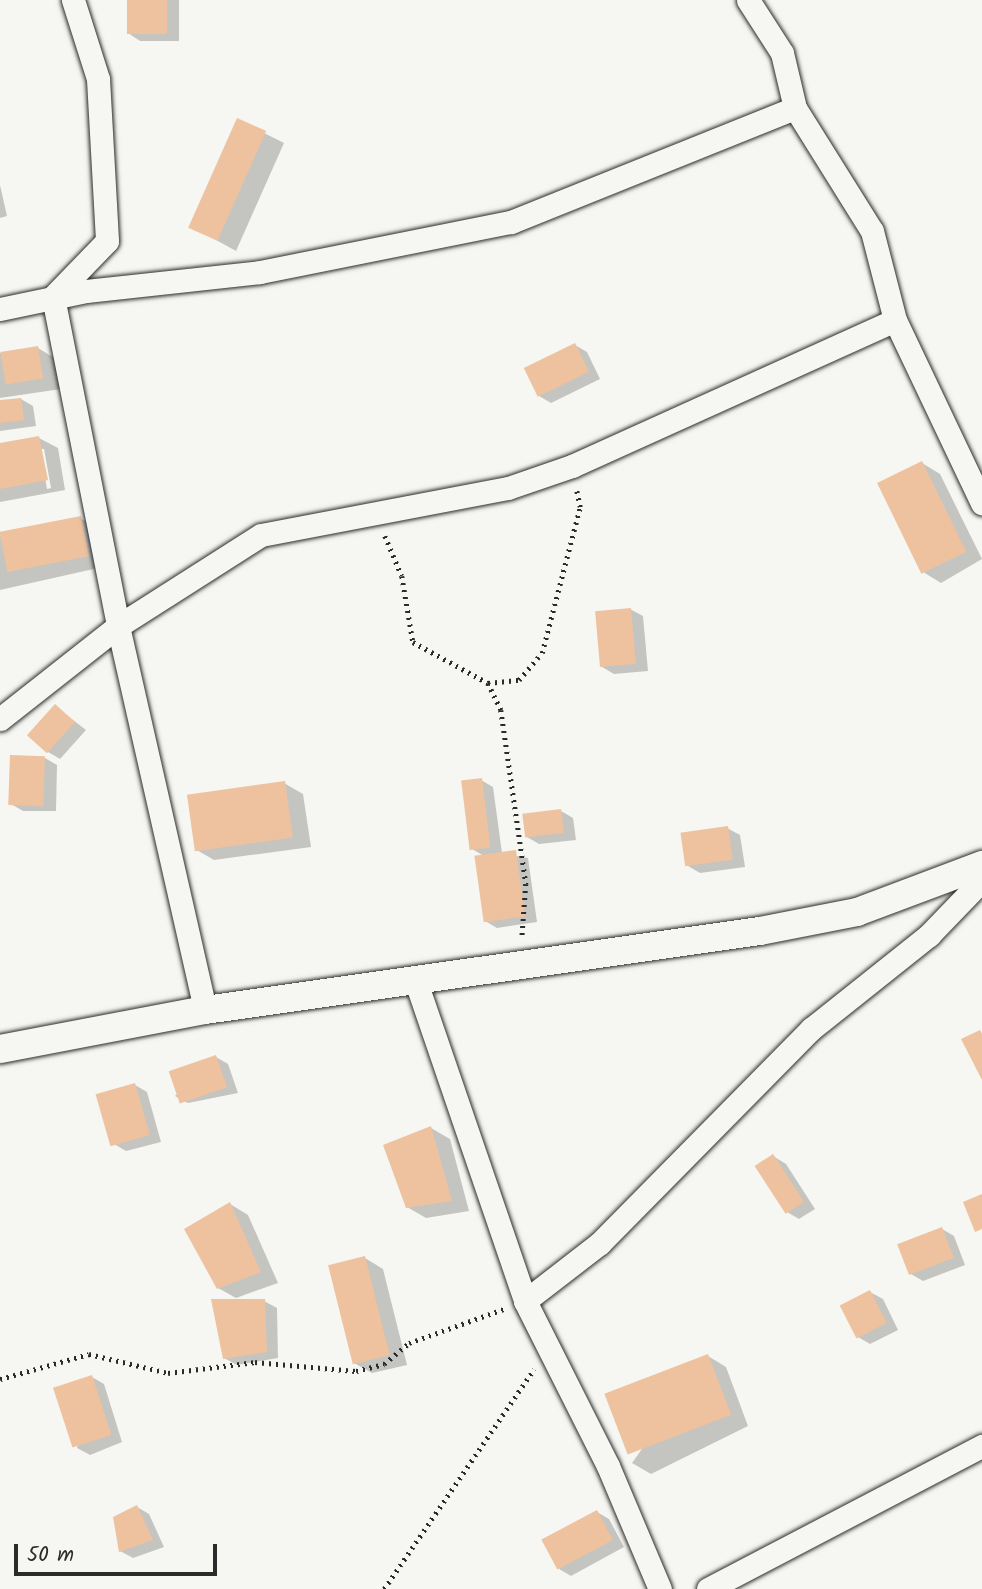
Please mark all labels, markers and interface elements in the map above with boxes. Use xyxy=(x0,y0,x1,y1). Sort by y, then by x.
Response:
scale bar xyxy=(18,1530,220,1574)
text: 50 m xyxy=(27,1539,74,1572)

